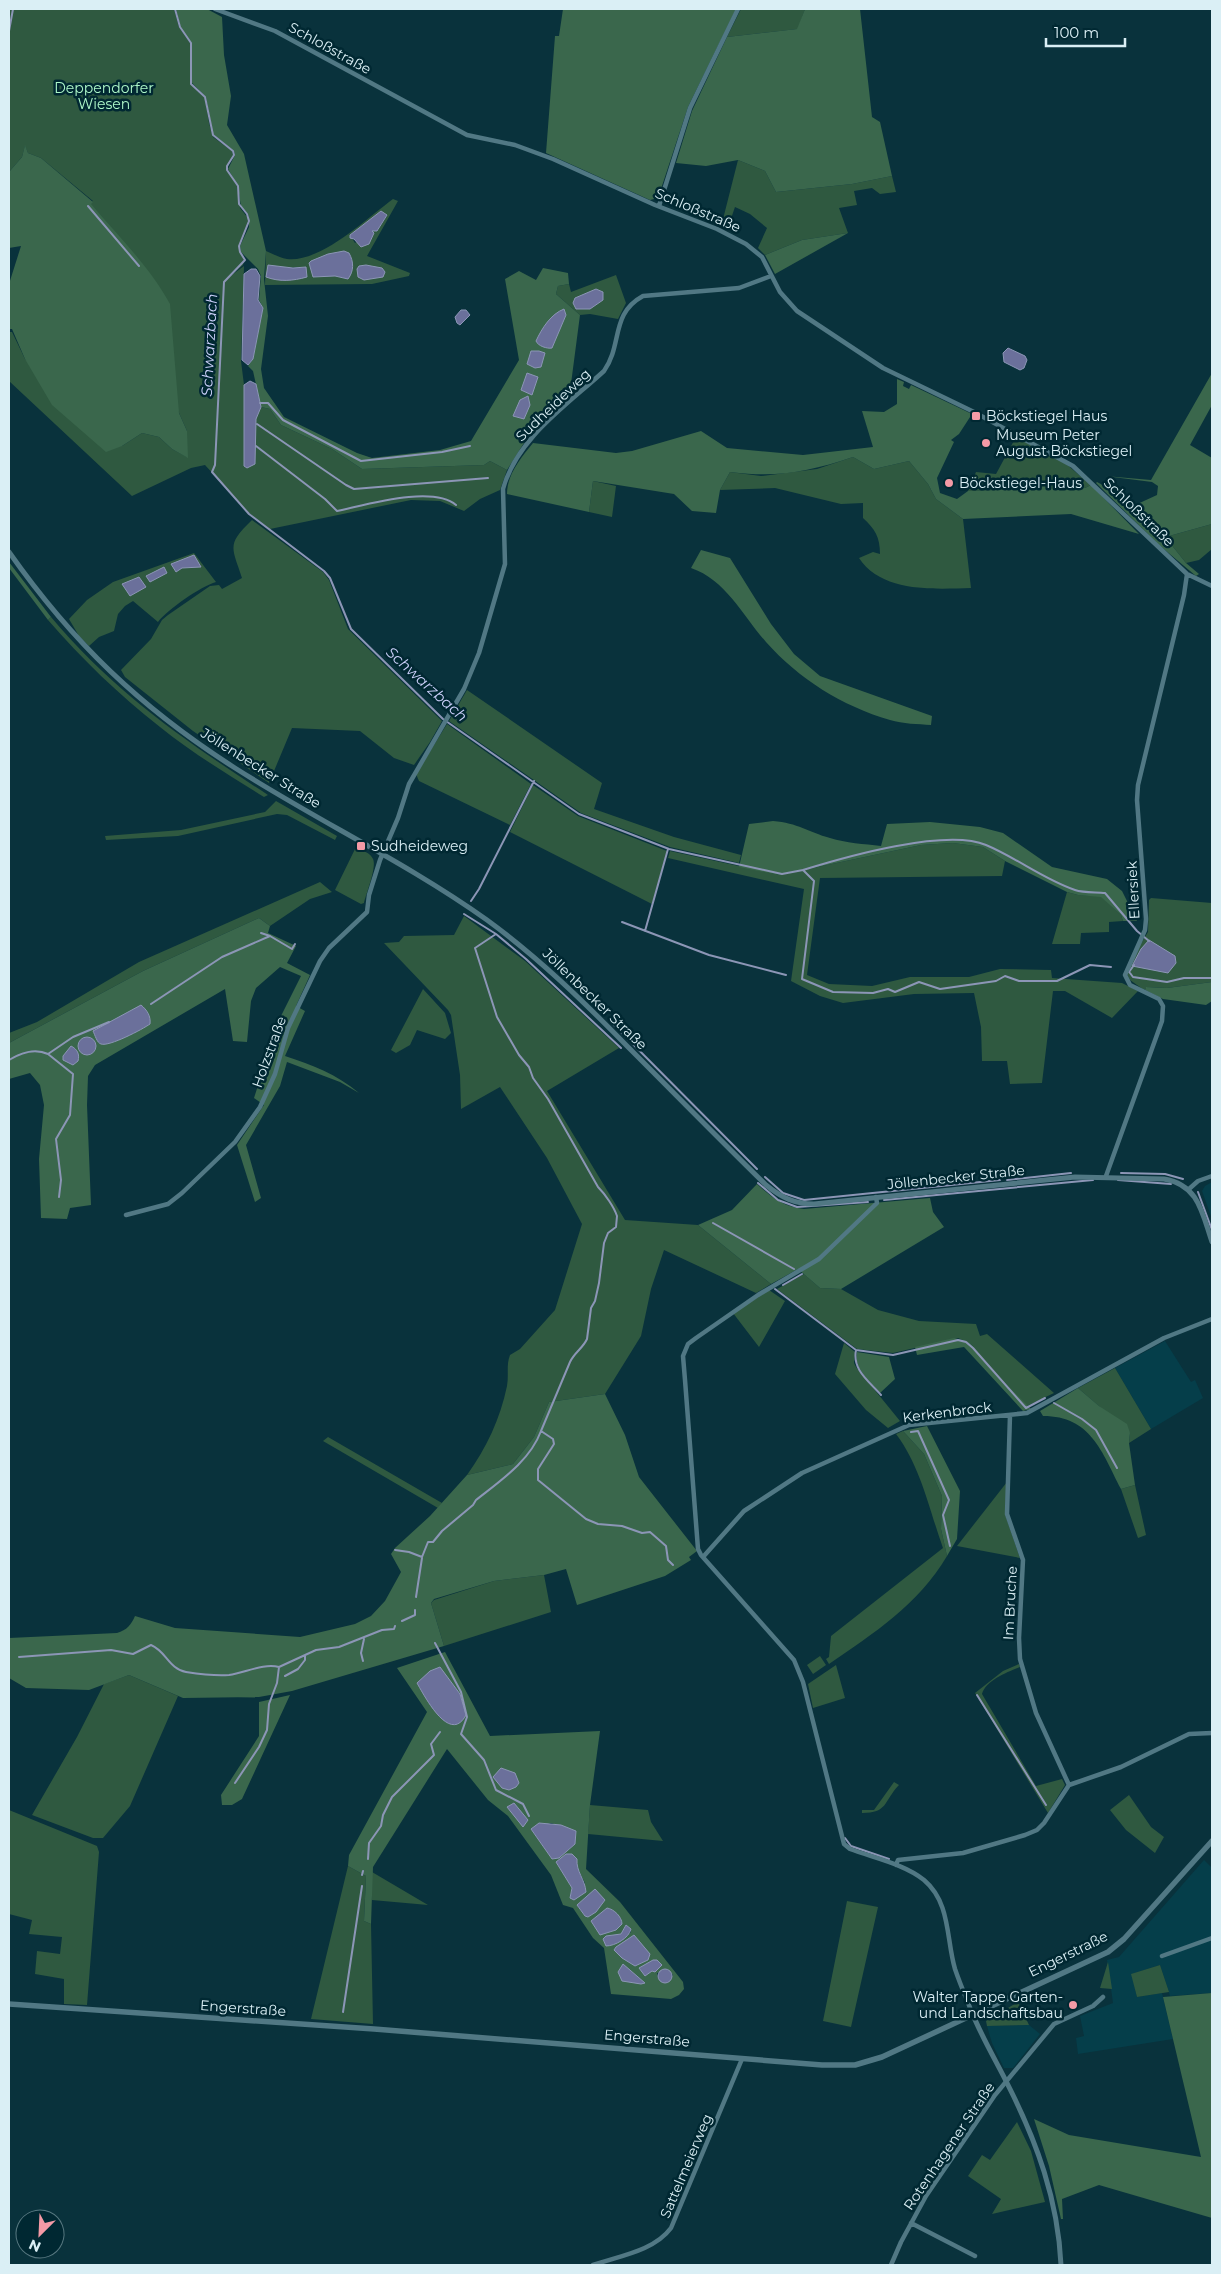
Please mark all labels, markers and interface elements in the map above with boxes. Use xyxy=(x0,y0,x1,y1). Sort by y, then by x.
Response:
scale bar xyxy=(1046,15,1125,47)
street label: Schloßstraße xyxy=(286,18,374,78)
text: 100 m xyxy=(1054,23,1099,42)
park label: Deppendorfer Wiesen xyxy=(54,79,154,113)
street label: Schloßstraße xyxy=(652,184,744,236)
water label: Schwarzbach xyxy=(197,293,221,397)
street label: Sudheideweg xyxy=(512,365,594,445)
place label: Böckstiegel Haus xyxy=(986,407,1108,425)
marker: Böckstiegel Haus xyxy=(970,410,982,422)
place label: Museum Peter August Böckstiegel xyxy=(996,426,1132,460)
marker: Museum Peter August Böckstiegel xyxy=(980,437,992,449)
place label: Böckstiegel-Haus xyxy=(959,474,1082,492)
street label: Schloßstraße xyxy=(1100,474,1178,550)
marker: Böckstiegel-Haus xyxy=(943,477,955,489)
water label: Schwarzbach xyxy=(382,642,472,726)
street label: Jöllenbecker Straße xyxy=(197,723,324,812)
place label: Sudheideweg xyxy=(371,837,468,855)
marker: Sudheideweg xyxy=(355,840,367,852)
street label: Ellersiek xyxy=(1122,860,1144,920)
street label: Jöllenbecker Straße xyxy=(538,944,651,1053)
street label: Holzstraße xyxy=(248,1014,290,1090)
street label: Jöllenbecker Straße xyxy=(885,1161,1026,1193)
street label: Kerkenbrock xyxy=(902,1398,993,1426)
street label: Im Bruche xyxy=(999,1566,1021,1640)
street label: Engerstraße xyxy=(1025,1927,1111,1981)
place label: Walter Tappe Garten- und Landschaftsbau xyxy=(913,1988,1063,2022)
street label: Engerstraße xyxy=(199,1996,287,2020)
marker: Walter Tappe Garten- und Landschaftsbau xyxy=(1067,1999,1079,2011)
street label: Engerstraße xyxy=(603,2025,691,2051)
street label: Rotenhagener Straße xyxy=(899,2079,999,2213)
street label: Sattelmeierweg xyxy=(656,2111,716,2221)
north arrow xyxy=(15,2209,65,2259)
text: N xyxy=(26,2235,44,2256)

